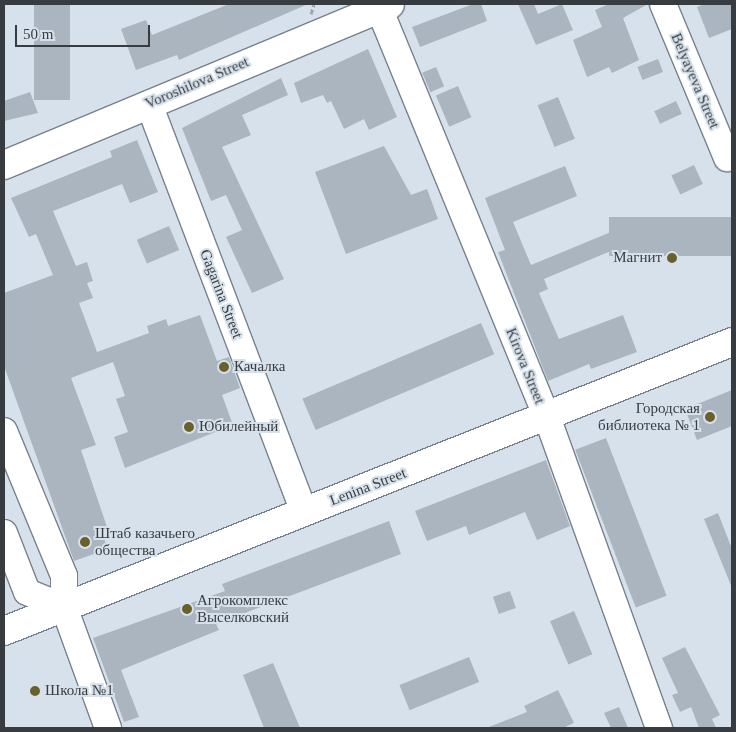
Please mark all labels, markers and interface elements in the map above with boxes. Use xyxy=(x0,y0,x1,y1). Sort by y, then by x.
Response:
scale bar xyxy=(18,15,152,47)
text: 50 m xyxy=(23,26,53,42)
street label: Belyayeva Street xyxy=(667,31,723,131)
street label: Voroshilova Street xyxy=(142,53,252,113)
street label: Gagarina Street xyxy=(196,247,246,341)
place label: Магнит xyxy=(613,249,662,267)
marker: Магнит xyxy=(666,252,678,264)
street label: Kirova Street xyxy=(502,325,548,407)
place label: Качалка xyxy=(234,358,285,376)
marker: Качалка xyxy=(218,361,230,373)
place label: Городская библиотека № 1 xyxy=(598,399,700,434)
marker: Городская библиотека № 1 xyxy=(704,411,716,423)
place label: Юбилейный xyxy=(199,418,278,436)
marker: Юбилейный xyxy=(183,421,195,433)
street label: Lenina Street xyxy=(327,464,409,510)
place label: Штаб казачьего общества xyxy=(95,524,195,559)
marker: Штаб казачьего общества xyxy=(79,536,91,548)
place label: Агрокомплекс Выселковский xyxy=(197,591,289,626)
marker: Агрокомплекс Выселковский xyxy=(181,603,193,615)
place label: Школа №1 xyxy=(45,682,114,700)
marker: Школа №1 xyxy=(29,685,41,697)

